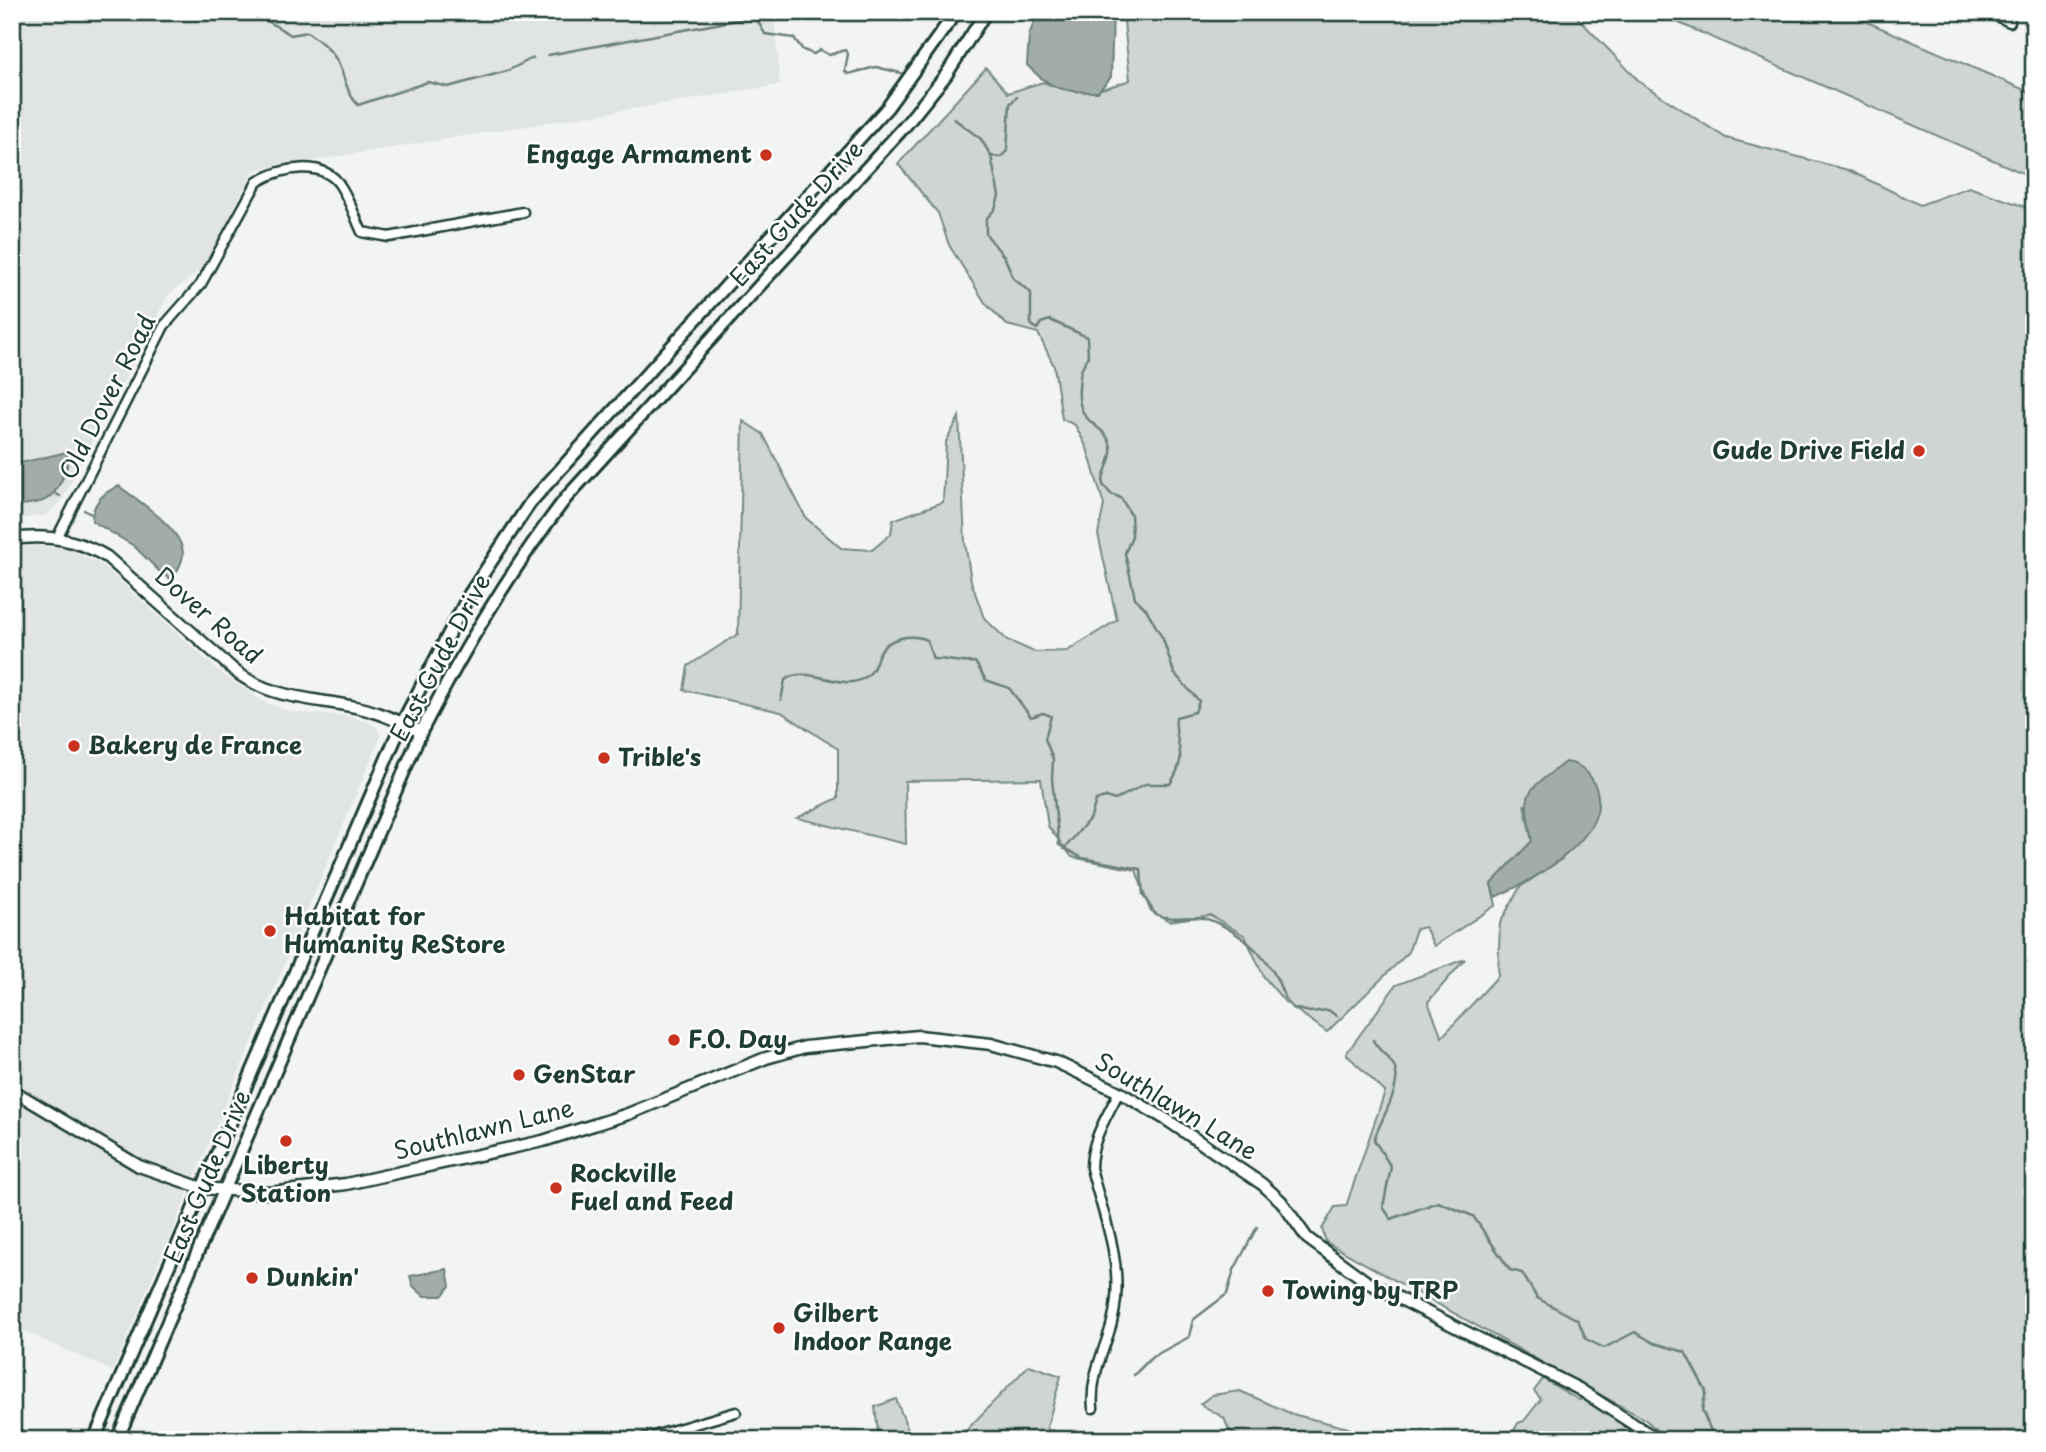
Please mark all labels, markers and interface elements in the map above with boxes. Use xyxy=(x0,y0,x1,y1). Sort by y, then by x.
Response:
street label: East Gude Drive xyxy=(720,132,871,293)
place label: Engage Armament xyxy=(526,135,752,171)
marker: Engage Armament xyxy=(758,147,774,163)
street label: Old Dover Road xyxy=(49,307,163,485)
place label: Gude Drive Field xyxy=(1712,431,1905,467)
marker: Gude Drive Field xyxy=(1911,443,1927,459)
street label: Dover Road xyxy=(147,557,271,672)
street label: East Gude Drive xyxy=(380,567,499,747)
place label: Bakery de France xyxy=(88,726,302,762)
marker: Bakery de France xyxy=(66,738,82,754)
place label: Trible's xyxy=(618,738,701,774)
marker: Trible's xyxy=(596,750,612,766)
place label: Habitat for Humanity ReStore xyxy=(284,897,506,961)
marker: Habitat for Humanity ReStore xyxy=(262,923,278,939)
place label: F.O. Day xyxy=(688,1020,787,1056)
marker: F.O. Day xyxy=(666,1032,682,1048)
street label: Southlawn Lane xyxy=(1089,1042,1265,1168)
place label: GenStar xyxy=(533,1055,636,1091)
marker: GenStar xyxy=(511,1067,527,1083)
street label: East Gude Drive xyxy=(153,1084,259,1268)
street label: Southlawn Lane xyxy=(390,1088,577,1168)
marker: Liberty Station xyxy=(278,1133,294,1149)
place label: Liberty Station xyxy=(241,1146,331,1210)
place label: Rockville Fuel and Feed xyxy=(570,1154,734,1218)
marker: Rockville Fuel and Feed xyxy=(548,1180,564,1196)
place label: Dunkin' xyxy=(266,1258,359,1294)
marker: Dunkin' xyxy=(244,1270,260,1286)
place label: Towing by TRP xyxy=(1282,1271,1458,1307)
marker: Towing by TRP xyxy=(1260,1283,1276,1299)
place label: Gilbert Indoor Range xyxy=(793,1294,952,1358)
marker: Gilbert Indoor Range xyxy=(771,1320,787,1336)

